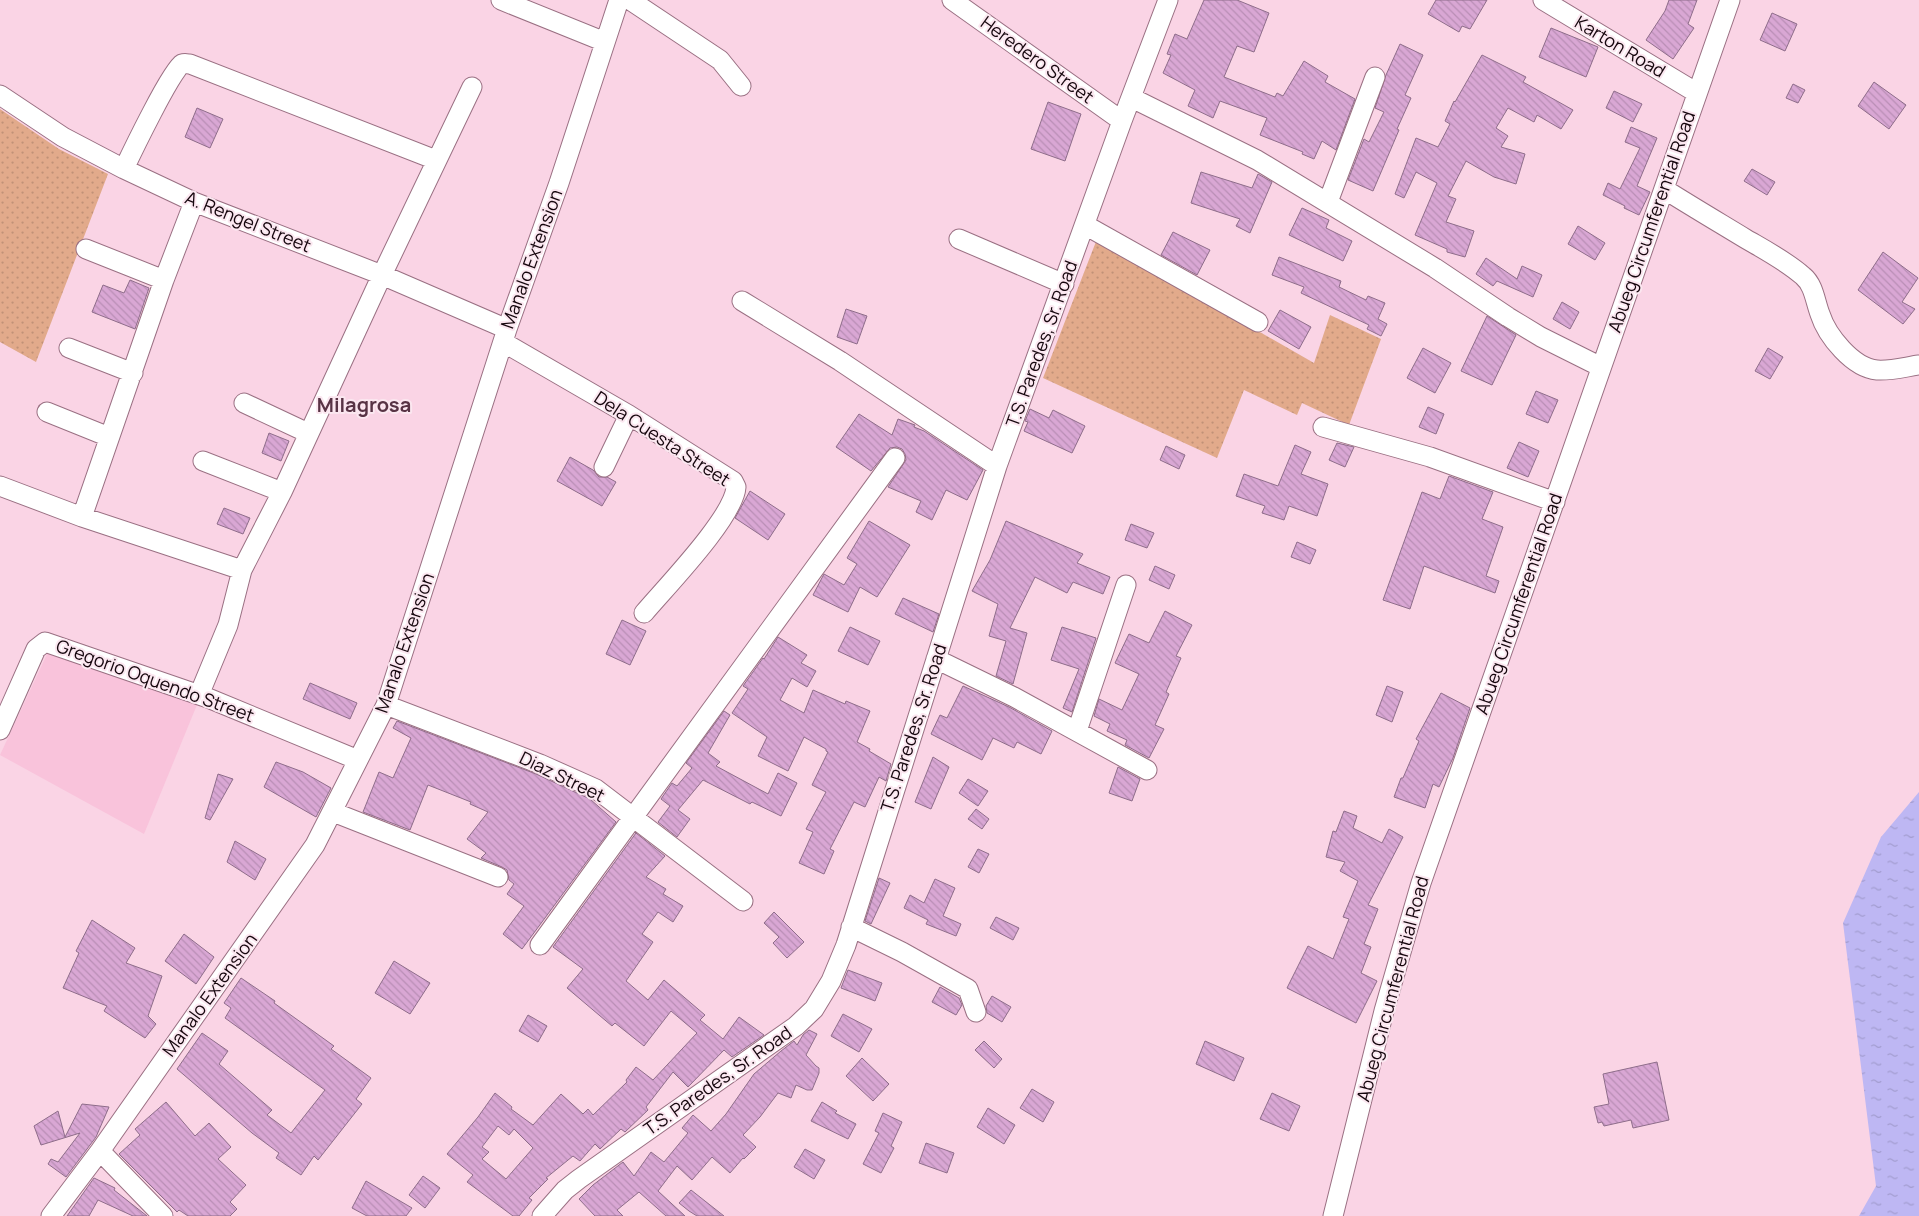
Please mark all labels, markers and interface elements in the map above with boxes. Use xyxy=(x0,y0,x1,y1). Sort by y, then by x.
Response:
street label: Heredero Street xyxy=(976,10,1099,108)
street label: Karton Road xyxy=(1571,10,1670,83)
street label: Abueg Circumferential Road xyxy=(1602,108,1700,336)
street label: A. Rengel Street xyxy=(182,185,315,257)
street label: Manalo Extension xyxy=(495,186,567,332)
street label: T.S. Paredes, Sr. Road xyxy=(1000,257,1082,430)
street label: Dela Cuesta Street xyxy=(590,385,735,491)
district label: Milagrosa xyxy=(317,391,411,418)
street label: Abueg Circumferential Road xyxy=(1469,490,1567,718)
street label: Manalo Extension xyxy=(369,569,439,716)
street label: Gregorio Oquendo Street xyxy=(53,633,258,727)
street label: T.S. Paredes, Sr. Road xyxy=(875,640,952,815)
street label: Diaz Street xyxy=(516,745,609,807)
street label: Abueg Circumferential Road xyxy=(1350,873,1434,1104)
street label: Manalo Extension xyxy=(156,928,262,1061)
street label: T.S. Paredes, Sr. Road xyxy=(639,1020,796,1140)

